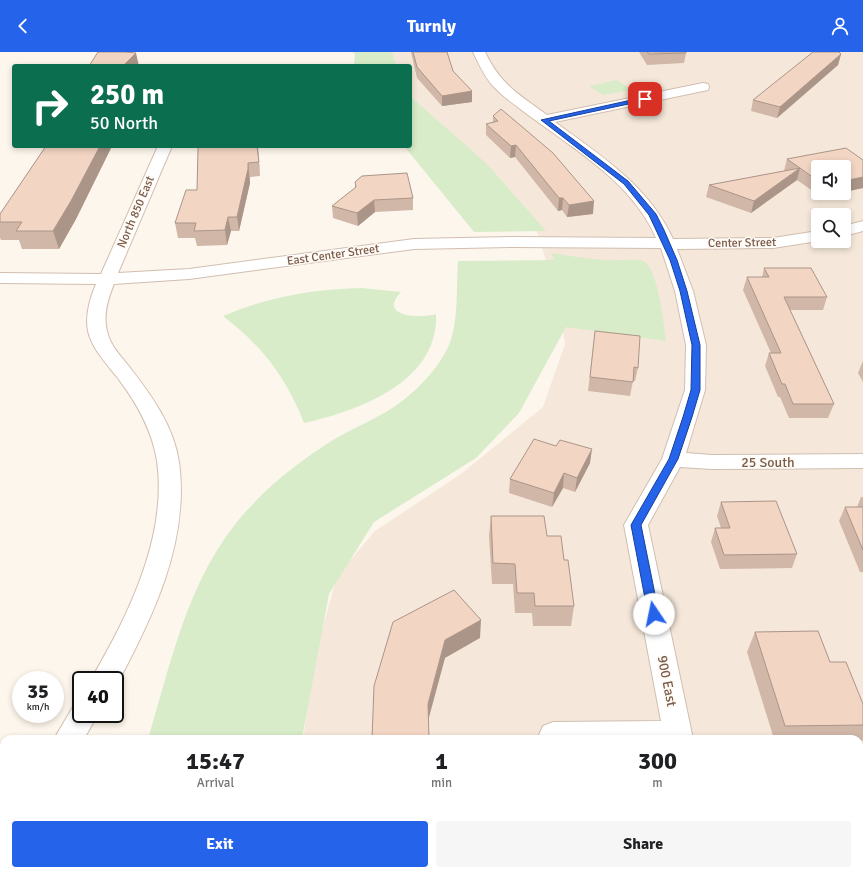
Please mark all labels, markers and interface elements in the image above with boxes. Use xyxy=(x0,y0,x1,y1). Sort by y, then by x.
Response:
icon: back xyxy=(12,15,34,37)
text: Turnly xyxy=(407,15,456,37)
icon: person xyxy=(829,15,851,37)
text: 250 m xyxy=(90,78,164,112)
icon: right xyxy=(24,80,76,132)
pin xyxy=(628,82,662,116)
icon: arrive xyxy=(634,88,656,110)
text: 50 North xyxy=(90,112,158,134)
map controls xyxy=(811,160,851,248)
button: sound xyxy=(811,160,851,200)
street label: North 850 East xyxy=(114,174,158,250)
button: search xyxy=(811,208,851,248)
street label: Center Street xyxy=(708,235,776,251)
street label: East Center Street xyxy=(286,241,380,269)
street label: 25 South xyxy=(741,454,795,471)
position arrow xyxy=(633,593,675,635)
street label: 900 East xyxy=(654,654,680,708)
speed limit sign: 40 xyxy=(72,671,124,723)
text: 35 xyxy=(27,679,49,704)
text: km/h xyxy=(27,701,49,713)
text: 15:47 xyxy=(186,746,245,776)
text: 1 xyxy=(435,746,448,776)
text: 300 xyxy=(638,746,677,776)
text: Arrival xyxy=(197,775,234,791)
text: min xyxy=(431,775,452,791)
text: m xyxy=(652,775,663,791)
button: Exit xyxy=(12,821,428,867)
button: Share xyxy=(436,821,851,867)

